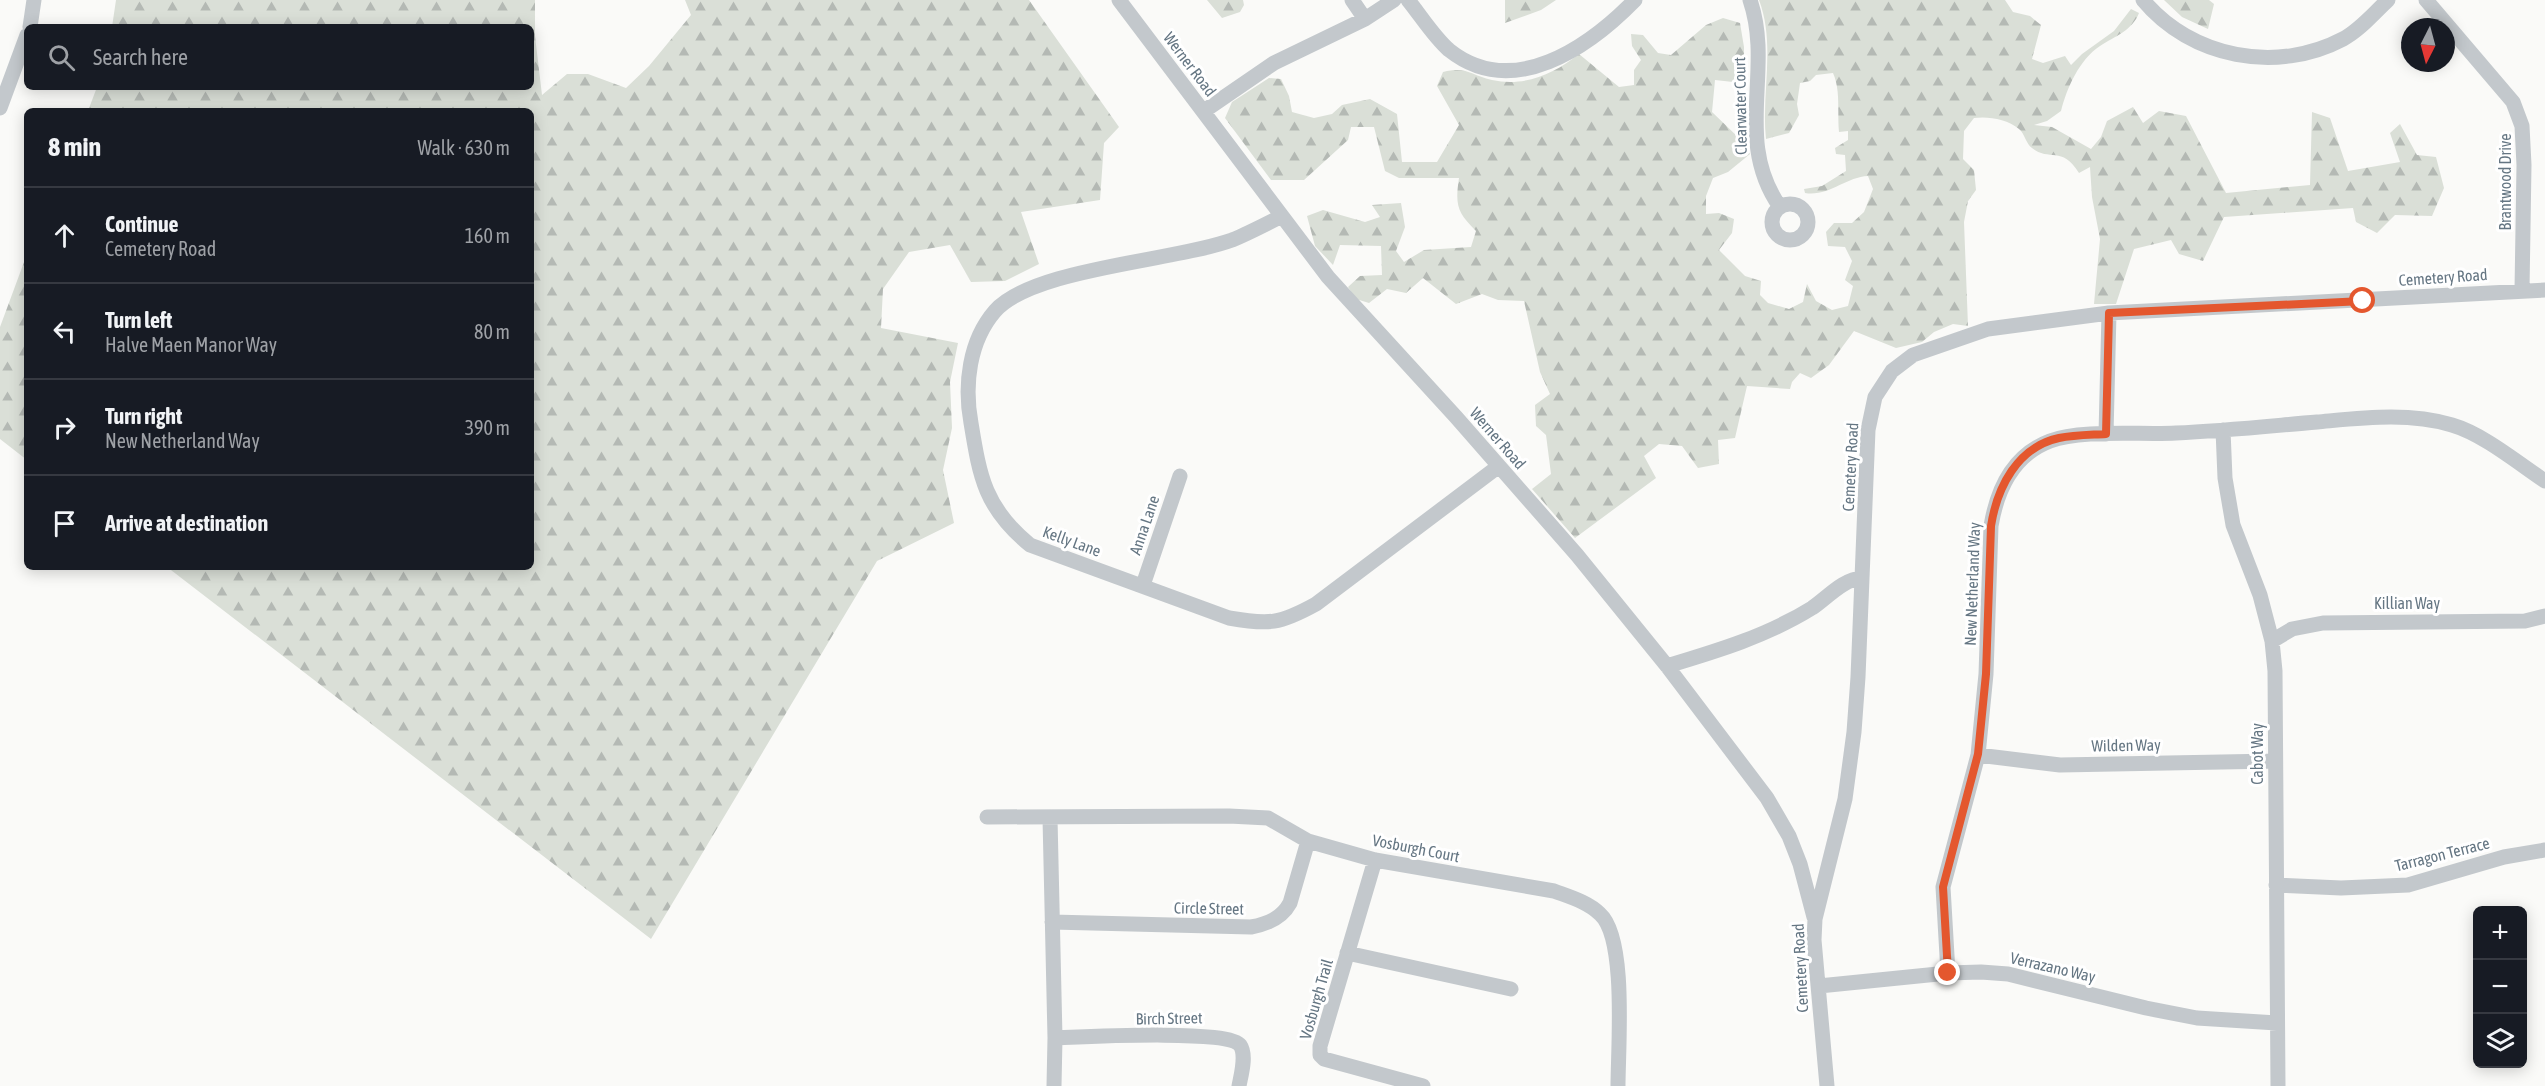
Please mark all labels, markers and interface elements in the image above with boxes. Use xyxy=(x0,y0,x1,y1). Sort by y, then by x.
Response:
north arrow xyxy=(2401,18,2455,72)
search box xyxy=(24,24,534,90)
street label: Werner Road xyxy=(1160,28,1220,100)
icon: search xyxy=(45,41,78,74)
text: Search here xyxy=(93,44,188,70)
street label: Clearwater Court xyxy=(1730,57,1750,155)
text: 8 min xyxy=(48,132,101,162)
street label: Brantwood Drive xyxy=(2496,133,2514,231)
text: Walk · 630 m xyxy=(418,136,510,159)
text: Continue xyxy=(105,211,179,237)
icon: ahead xyxy=(48,219,81,252)
text: 160 m xyxy=(465,224,510,247)
text: Cemetery Road xyxy=(105,237,216,260)
street label: Cemetery Road xyxy=(2398,265,2488,290)
route start xyxy=(2349,287,2375,313)
text: Turn left xyxy=(105,307,172,333)
icon: left xyxy=(48,315,81,348)
text: 80 m xyxy=(474,320,510,343)
text: Halve Maen Manor Way xyxy=(105,333,277,356)
text: Turn right xyxy=(105,403,182,429)
street label: Werner Road xyxy=(1466,404,1530,472)
icon: right xyxy=(48,411,81,444)
text: 390 m xyxy=(465,416,510,439)
street label: Cemetery Road xyxy=(1839,422,1862,512)
text: New Netherland Way xyxy=(105,429,260,452)
street label: Anna Lane xyxy=(1125,493,1163,557)
icon: arrive xyxy=(48,507,81,540)
text: Arrive at destination xyxy=(105,510,268,536)
street label: New Netherland Way xyxy=(1961,521,1984,646)
street label: Kelly Lane xyxy=(1040,522,1104,561)
street label: Killian Way xyxy=(2374,594,2441,613)
street label: Cabot Way xyxy=(2248,723,2267,785)
street label: Wilden Way xyxy=(2091,735,2161,756)
street label: Vosburgh Court xyxy=(1371,831,1462,866)
street label: Tarragon Terrace xyxy=(2393,834,2491,875)
street label: Circle Street xyxy=(1174,898,1245,918)
map controls xyxy=(2473,906,2527,1068)
button: + xyxy=(2473,906,2527,960)
street label: Cemetery Road xyxy=(1789,923,1812,1013)
street label: Verrazano Way xyxy=(2008,948,2098,987)
street label: Vosburgh Trail xyxy=(1296,956,1337,1042)
route end xyxy=(1934,959,1960,985)
button: − xyxy=(2473,960,2527,1014)
street label: Birch Street xyxy=(1135,1008,1203,1028)
button: layers xyxy=(2473,1014,2527,1068)

